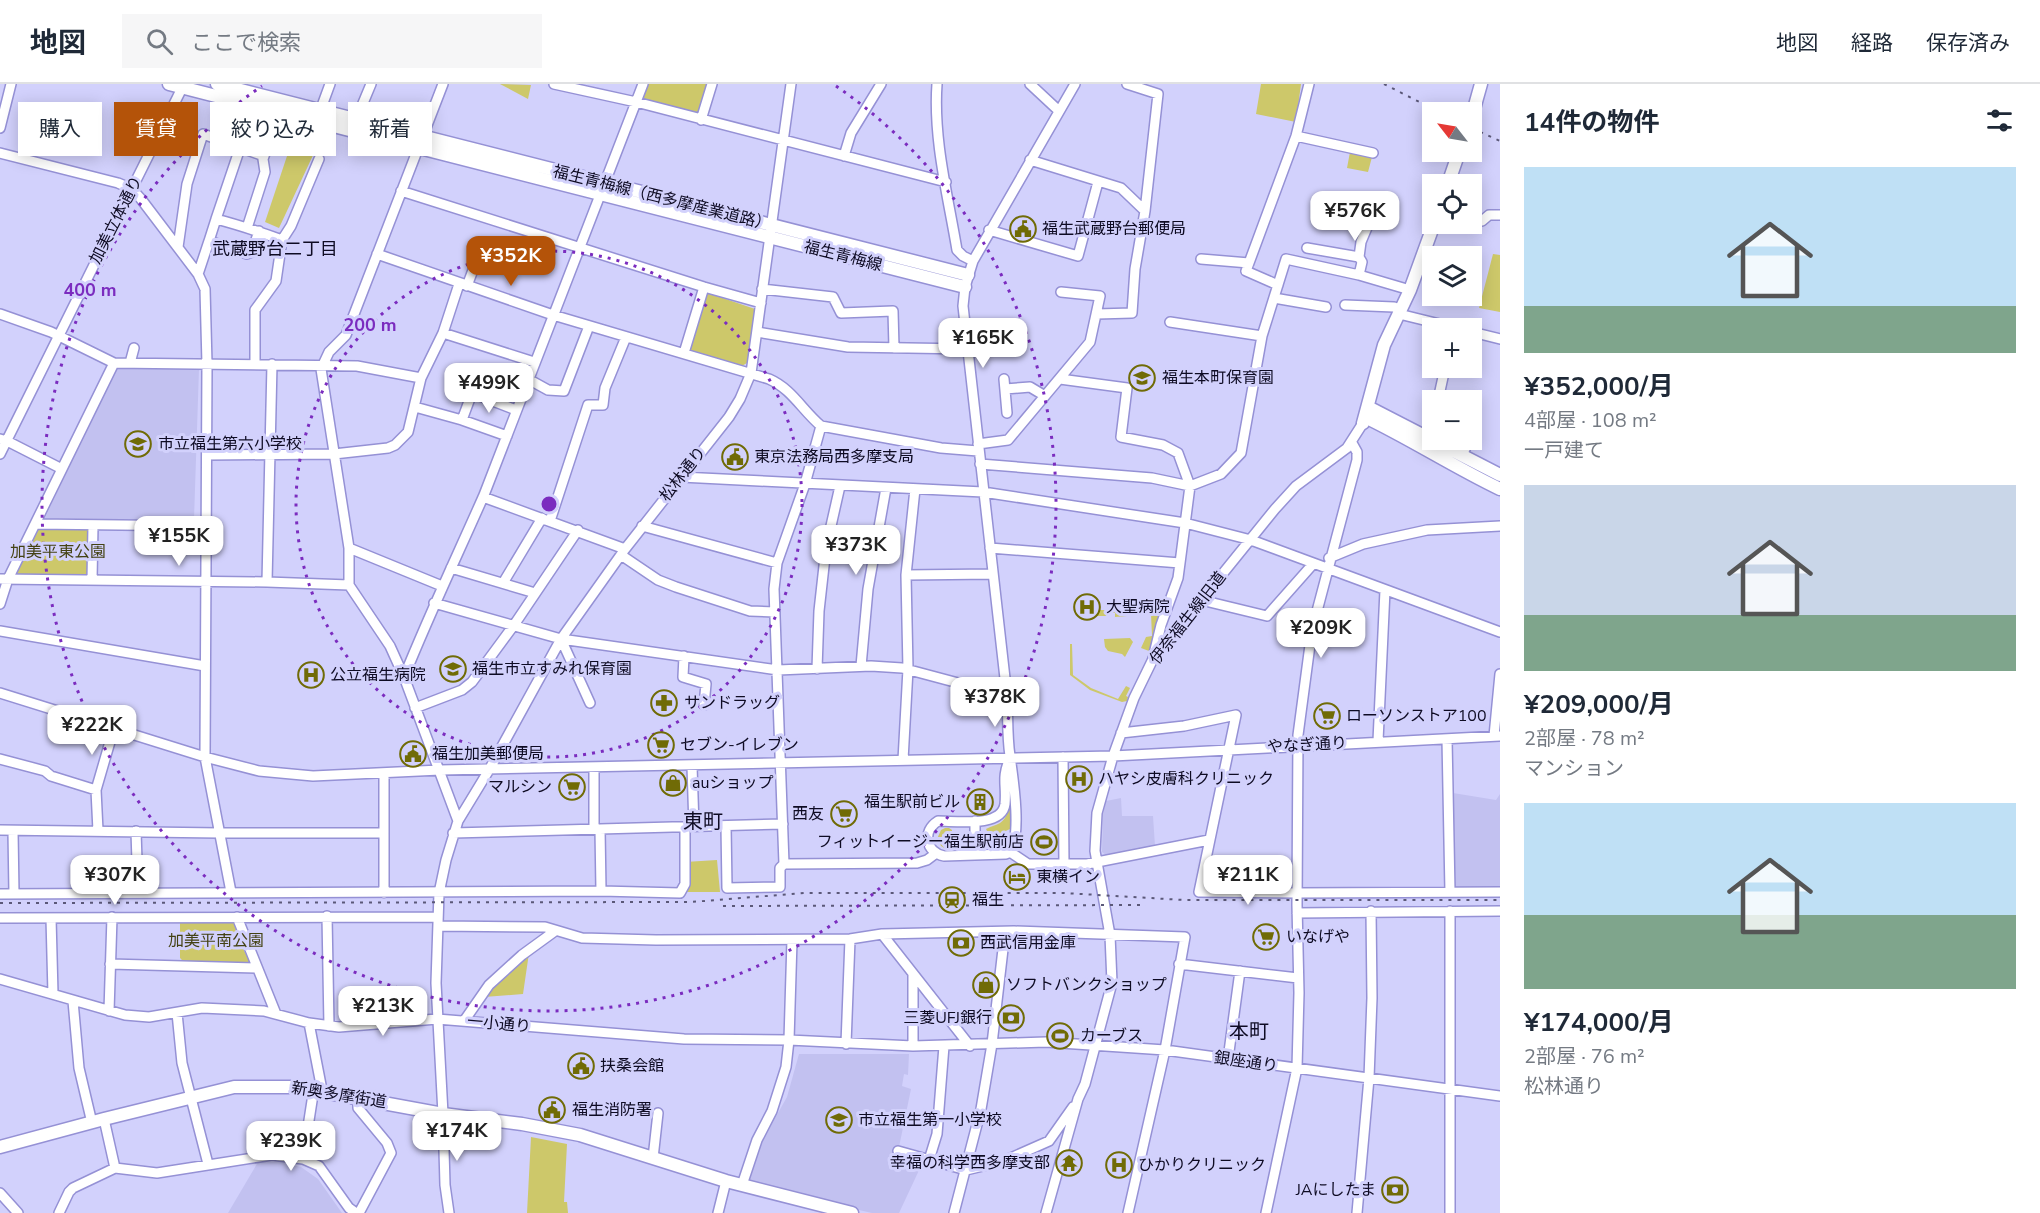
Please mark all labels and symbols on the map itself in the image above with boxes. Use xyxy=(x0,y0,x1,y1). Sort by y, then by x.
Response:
north arrow xyxy=(1422,102,1482,162)
street label: 福生青梅線（西多摩産業道路） xyxy=(551,160,773,236)
street label: 加美立体通り xyxy=(84,172,148,268)
pin: ¥576K xyxy=(1313,191,1397,242)
public building icon: 福生武蔵野台郵便局 xyxy=(1008,214,1038,244)
place label: 福生武蔵野台郵便局 xyxy=(1042,218,1186,240)
pin: ¥352K xyxy=(469,236,553,287)
street label: 福生青梅線 xyxy=(802,236,884,276)
district label: 武蔵野台二丁目 xyxy=(212,237,338,261)
text: 400 m xyxy=(63,278,117,302)
text: 200 m xyxy=(343,313,397,337)
pin: ¥165K xyxy=(941,318,1025,369)
pin: ¥499K xyxy=(447,363,531,414)
school or university icon: 福生本町保育園 xyxy=(1127,363,1157,393)
place label: 福生本町保育園 xyxy=(1162,367,1274,389)
school or university icon: 市立福生第六小学校 xyxy=(123,429,153,459)
place label: 市立福生第六小学校 xyxy=(158,433,302,455)
street label: 松林通り xyxy=(655,442,711,506)
public building icon: 東京法務局西多摩支局 xyxy=(720,442,750,472)
place label: 東京法務局西多摩支局 xyxy=(754,446,914,468)
centre of rings xyxy=(539,494,559,514)
pin: ¥155K xyxy=(137,516,221,567)
pin: ¥373K xyxy=(814,525,898,576)
park label: 加美平東公園 xyxy=(10,541,106,563)
street label: 伊奈福生線旧道 xyxy=(1145,567,1231,669)
hospital icon: 大聖病院 xyxy=(1072,592,1102,622)
place label: 大聖病院 xyxy=(1106,596,1170,618)
pin: ¥209K xyxy=(1279,608,1363,659)
school or university icon: 福生市立すみれ保育園 xyxy=(438,654,468,684)
place label: 福生市立すみれ保育園 xyxy=(472,658,632,680)
hospital icon: 公立福生病院 xyxy=(296,660,326,690)
place label: 公立福生病院 xyxy=(330,664,426,686)
pin: ¥378K xyxy=(953,677,1037,728)
pharmacy icon: サンドラッグ xyxy=(649,688,679,718)
place label: サンドラッグ xyxy=(684,692,780,714)
supermarket icon: ローソンストア100 xyxy=(1312,701,1342,731)
pin: ¥222K xyxy=(50,705,134,756)
place label: ローソンストア100 xyxy=(1346,705,1486,727)
supermarket icon: セブン-イレブン xyxy=(646,730,676,760)
street label: やなぎ通り xyxy=(1266,732,1348,758)
place label: セブン-イレブン xyxy=(680,734,799,756)
public building icon: 福生加美郵便局 xyxy=(398,739,428,769)
place label: 福生加美郵便局 xyxy=(432,743,544,765)
hospital icon: ハヤシ皮膚科クリニック xyxy=(1064,764,1094,794)
shop icon: auショップ xyxy=(658,768,688,798)
place label: ハヤシ皮膚科クリニック xyxy=(1098,768,1274,790)
supermarket icon: マルシン xyxy=(557,772,587,802)
place label: auショップ xyxy=(692,772,773,794)
place label: マルシン xyxy=(488,776,552,798)
building icon: 福生駅前ビル xyxy=(965,787,995,817)
place label: 福生駅前ビル xyxy=(864,791,960,813)
supermarket icon: 西友 xyxy=(829,799,859,829)
place label: 西友 xyxy=(792,803,824,825)
district label: 東町 xyxy=(683,808,723,835)
sports icon: フィットイージー福生駅前店 xyxy=(1029,827,1059,857)
place label: フィットイージー福生駅前店 xyxy=(817,831,1024,853)
pin: ¥307K xyxy=(73,855,157,906)
pin: ¥211K xyxy=(1206,855,1290,906)
hotel icon: 東横イン xyxy=(1002,862,1032,892)
place label: 東横イン xyxy=(1036,866,1100,888)
station icon: 福生 xyxy=(937,885,967,915)
place label: 福生 xyxy=(972,889,1004,911)
supermarket icon: いなげや xyxy=(1251,922,1281,952)
place label: いなげや xyxy=(1286,926,1350,948)
bank icon: 西武信用金庫 xyxy=(946,928,976,958)
park label: 加美平南公園 xyxy=(168,930,264,952)
place label: 西武信用金庫 xyxy=(980,932,1076,954)
shop icon: ソフトバンクショップ xyxy=(971,970,1001,1000)
place label: ソフトバンクショップ xyxy=(1006,974,1167,996)
pin: ¥213K xyxy=(341,986,425,1037)
bank icon: 三菱UFJ銀行 xyxy=(996,1003,1026,1033)
place label: 三菱UFJ銀行 xyxy=(903,1007,992,1029)
street label: 一小通り xyxy=(466,1010,532,1038)
district label: 本町 xyxy=(1229,1018,1269,1045)
sports icon: カーブス xyxy=(1045,1021,1075,1051)
place label: カーブス xyxy=(1080,1025,1143,1047)
street label: 銀座通り xyxy=(1213,1047,1279,1077)
public building icon: 扶桑会館 xyxy=(566,1051,596,1081)
place label: 扶桑会館 xyxy=(600,1055,664,1077)
street label: 新奥多摩街道 xyxy=(290,1077,388,1113)
public building icon: 福生消防署 xyxy=(537,1095,567,1125)
place label: 福生消防署 xyxy=(572,1099,652,1121)
school or university icon: 市立福生第一小学校 xyxy=(824,1105,854,1135)
place label: 市立福生第一小学校 xyxy=(858,1109,1002,1131)
pin: ¥174K xyxy=(415,1111,499,1162)
pin: ¥239K xyxy=(249,1121,333,1172)
temple icon: 幸福の科学西多摩支部 xyxy=(1054,1148,1084,1178)
hospital icon: ひかりクリニック xyxy=(1104,1150,1134,1180)
place label: 幸福の科学西多摩支部 xyxy=(890,1152,1050,1174)
place label: ひかりクリニック xyxy=(1138,1154,1266,1176)
bank icon: JAにしたま xyxy=(1380,1175,1410,1205)
place label: JAにしたま xyxy=(1295,1179,1376,1201)

